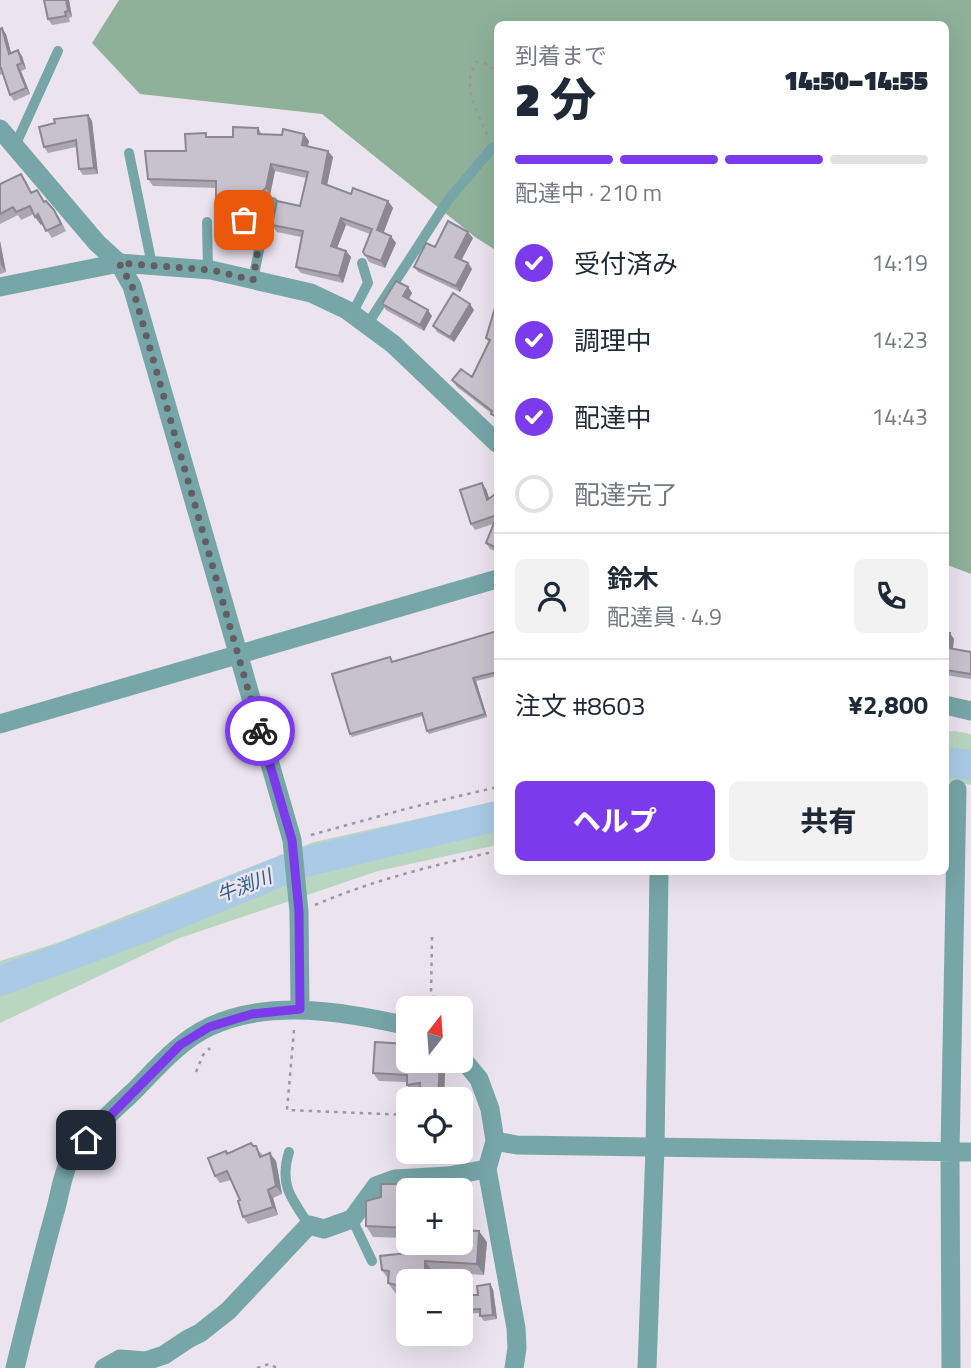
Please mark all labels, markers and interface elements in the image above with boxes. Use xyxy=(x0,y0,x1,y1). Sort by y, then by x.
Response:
text: 到着まで xyxy=(515,38,607,73)
text: 14:50–14:55 xyxy=(784,61,928,100)
text: 2 分 xyxy=(515,64,596,134)
text: 配達中 · 210 m xyxy=(515,175,662,210)
pin xyxy=(214,190,274,250)
icon: bag xyxy=(225,201,263,239)
icon: check xyxy=(515,244,553,282)
text: 受付済み xyxy=(574,244,678,283)
text: 14:19 xyxy=(871,245,928,280)
icon: check xyxy=(515,321,553,359)
text: 調理中 xyxy=(574,321,652,360)
text: 14:23 xyxy=(871,322,928,357)
icon: check xyxy=(515,398,553,436)
text: 配達中 xyxy=(574,398,652,437)
text: 14:43 xyxy=(871,399,928,434)
text: 配達完了 xyxy=(574,475,678,514)
button: person xyxy=(515,559,589,633)
text: 鈴木 xyxy=(607,559,659,598)
button: phone xyxy=(854,559,928,633)
text: 配達員 · 4.9 xyxy=(607,599,722,634)
text: ¥2,800 xyxy=(848,685,928,724)
text: 注文 #8603 xyxy=(515,686,646,725)
courier xyxy=(225,696,295,766)
icon: bike xyxy=(241,712,279,750)
button: ヘルプ xyxy=(515,781,715,861)
button: 共有 xyxy=(729,781,928,861)
water label: 牛渕川 xyxy=(212,861,278,909)
north arrow xyxy=(396,996,472,1073)
map controls xyxy=(396,996,473,1346)
button: locate xyxy=(396,1087,473,1164)
pin xyxy=(56,1110,116,1170)
icon: home xyxy=(67,1121,105,1159)
button: + xyxy=(396,1178,473,1255)
button: − xyxy=(396,1269,473,1346)

